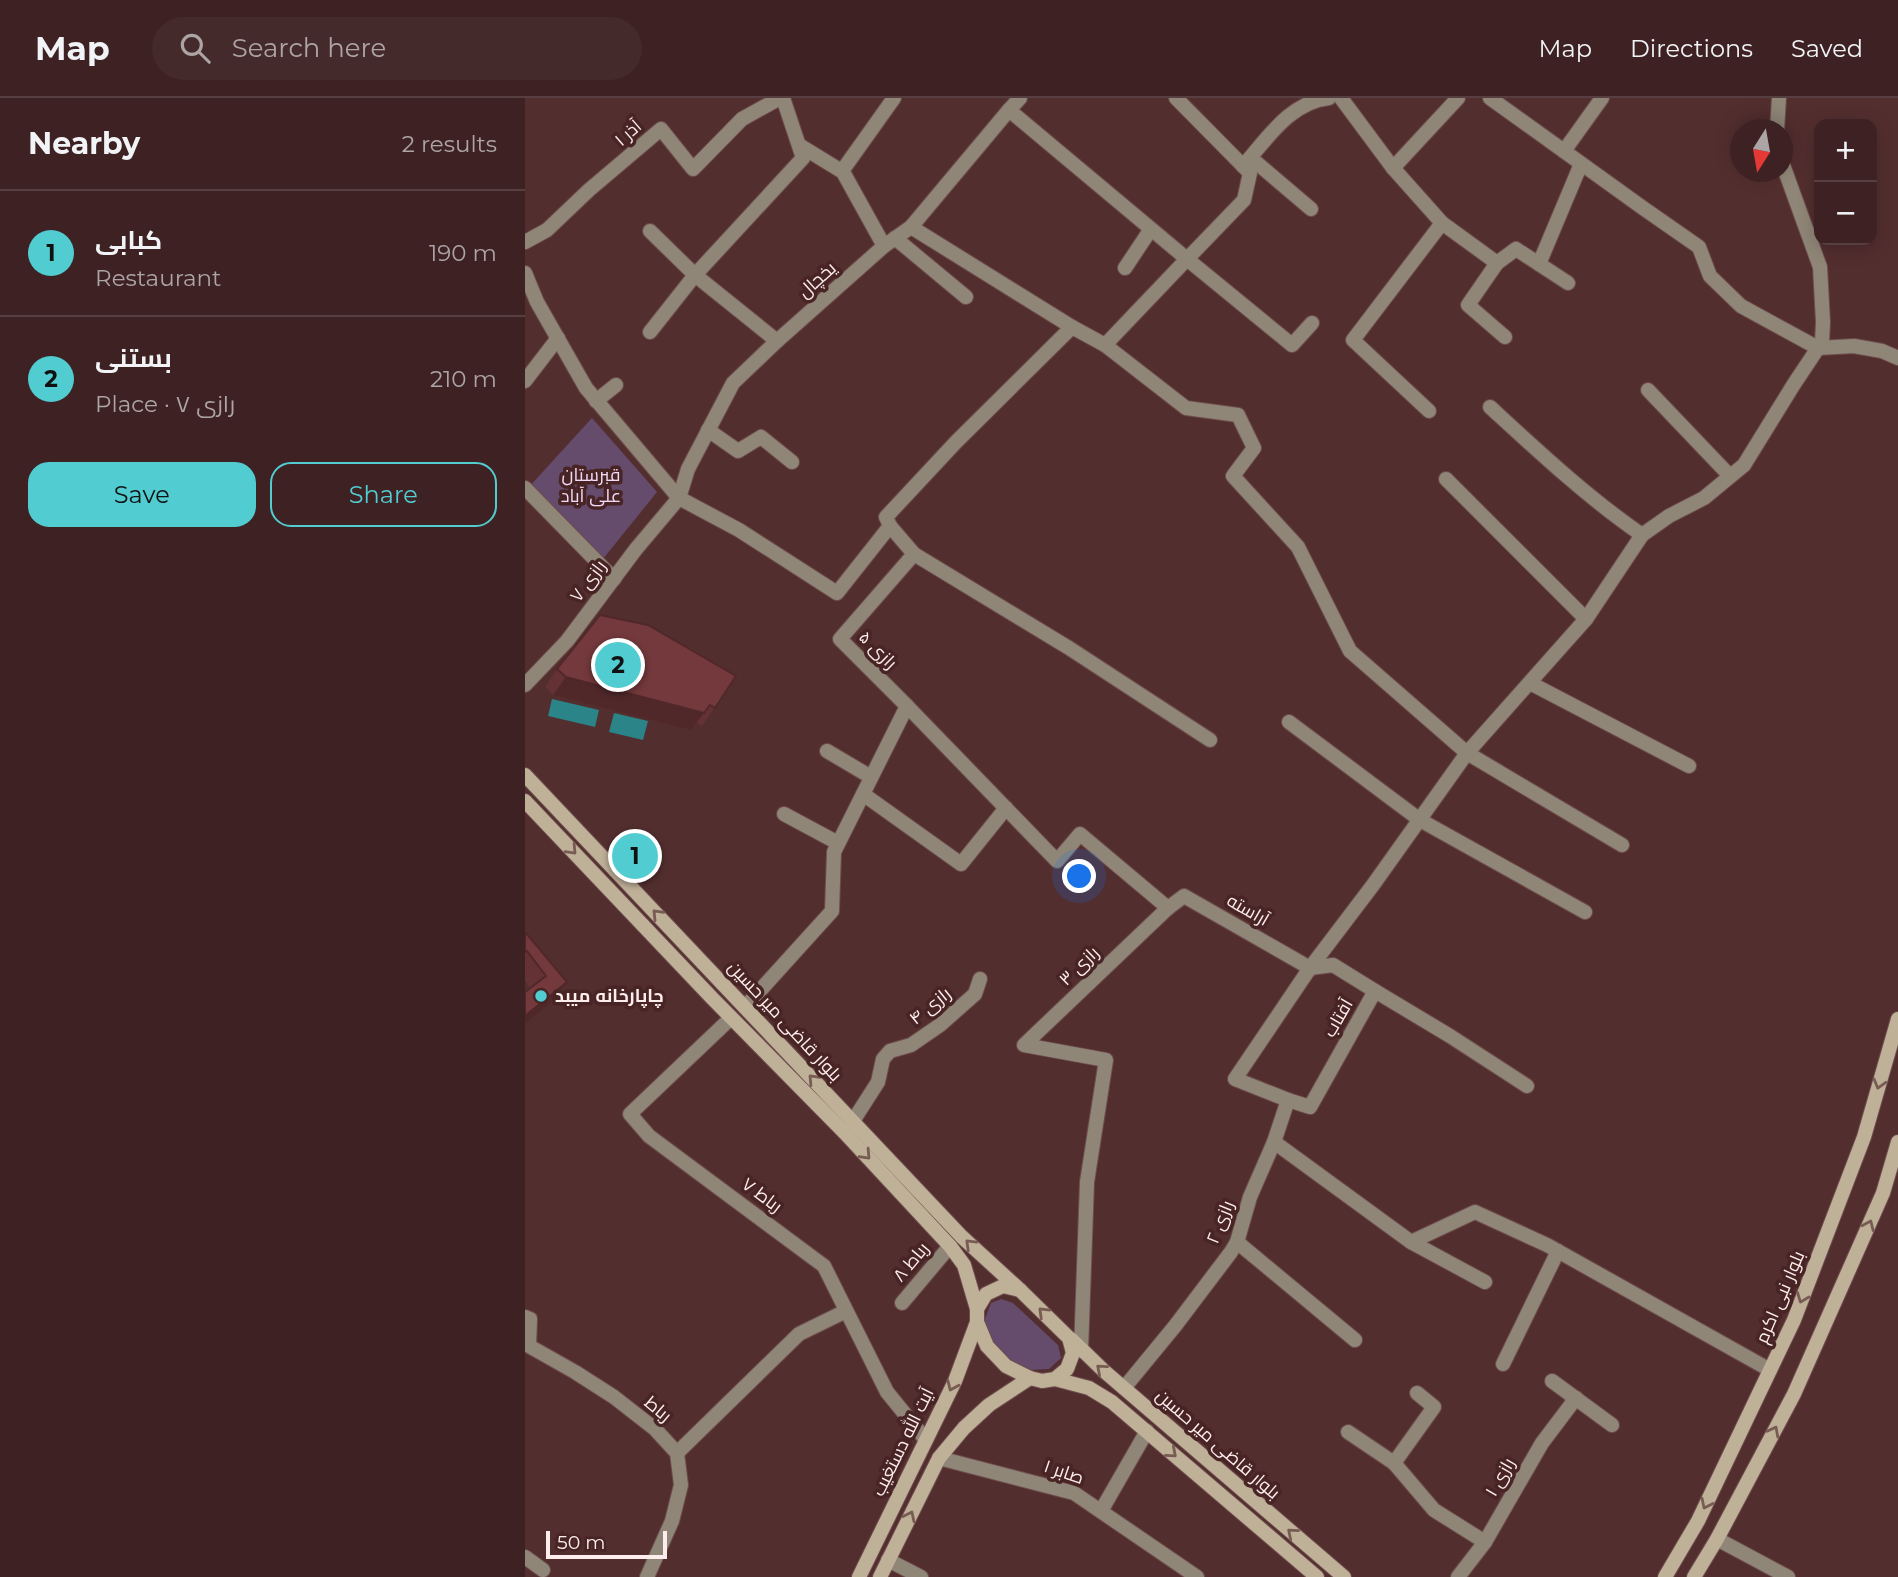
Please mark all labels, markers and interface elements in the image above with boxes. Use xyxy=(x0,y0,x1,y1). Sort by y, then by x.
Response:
search box xyxy=(152,17,642,80)
text: Map xyxy=(35,28,110,68)
icon: search xyxy=(176,29,214,67)
text: Search here xyxy=(232,32,386,64)
text: Map xyxy=(1539,34,1592,63)
text: Directions xyxy=(1630,34,1753,63)
text: Saved xyxy=(1791,34,1863,63)
street label: آذر ۱ xyxy=(610,115,646,151)
north arrow xyxy=(1730,119,1793,182)
map controls xyxy=(1814,119,1877,245)
button: + xyxy=(1814,119,1877,182)
text: Nearby xyxy=(28,125,140,162)
text: 2 results xyxy=(402,130,497,158)
button: − xyxy=(1814,182,1877,245)
text: کبابی xyxy=(95,224,162,256)
text: 1 xyxy=(46,239,56,267)
text: 190 m xyxy=(429,239,497,267)
street label: یخچال xyxy=(793,257,841,304)
text: Restaurant xyxy=(95,264,221,292)
text: بستنی xyxy=(95,342,172,374)
text: 2 xyxy=(44,365,58,393)
text: 210 m xyxy=(430,365,497,393)
text: Place · رازی ۷ xyxy=(95,390,235,418)
button: Save xyxy=(28,462,256,527)
button: Share xyxy=(270,462,497,527)
park label: قبرستان علی آباد xyxy=(561,464,621,507)
street label: رازی ۷ xyxy=(565,556,611,606)
street label: رازی ۵ xyxy=(854,626,902,674)
pin: 2 xyxy=(595,639,641,691)
pin: 1 xyxy=(612,830,658,882)
one-way arrow xyxy=(564,842,576,855)
your location xyxy=(1062,859,1096,893)
street label: آراسته xyxy=(1223,889,1273,931)
one-way arrow xyxy=(652,909,665,922)
street label: رازی ۳ xyxy=(1054,942,1104,990)
street label: بلوار قاضی میر حسین xyxy=(723,956,847,1086)
street label: رازی ۴ xyxy=(905,983,955,1029)
place label: چاپارخانه میبد xyxy=(555,985,664,1008)
marker: چاپارخانه میبد xyxy=(533,988,549,1004)
street label: آفتاب xyxy=(1318,995,1358,1041)
one-way arrow xyxy=(809,1074,822,1087)
one-way arrow xyxy=(1873,1078,1888,1090)
one-way arrow xyxy=(857,1147,870,1160)
street label: رباط ۷ xyxy=(738,1173,786,1217)
street label: رازی ۲ xyxy=(1201,1197,1239,1247)
one-way arrow xyxy=(1861,1220,1875,1232)
street label: رباط ۸ xyxy=(888,1238,934,1286)
one-way arrow xyxy=(965,1239,978,1252)
street label: بلوار نبی اکرم xyxy=(1751,1247,1810,1347)
one-way arrow xyxy=(1797,1292,1811,1304)
one-way arrow xyxy=(1039,1308,1052,1321)
one-way arrow xyxy=(1096,1365,1109,1377)
one-way arrow xyxy=(946,1379,960,1391)
street label: آیت الله دستغیب xyxy=(866,1384,939,1500)
street label: بلوار قاضی میر حسین xyxy=(1152,1384,1284,1504)
street label: رباط xyxy=(640,1391,676,1427)
one-way arrow xyxy=(1766,1426,1779,1439)
one-way arrow xyxy=(1164,1445,1177,1457)
street label: رازی ۱ xyxy=(1480,1454,1520,1500)
street label: صابر ۱ xyxy=(1041,1455,1087,1489)
one-way arrow xyxy=(1700,1497,1714,1509)
one-way arrow xyxy=(902,1511,916,1523)
scale bar xyxy=(546,1528,667,1560)
one-way arrow xyxy=(1288,1529,1301,1541)
text: 50 m xyxy=(557,1531,605,1554)

